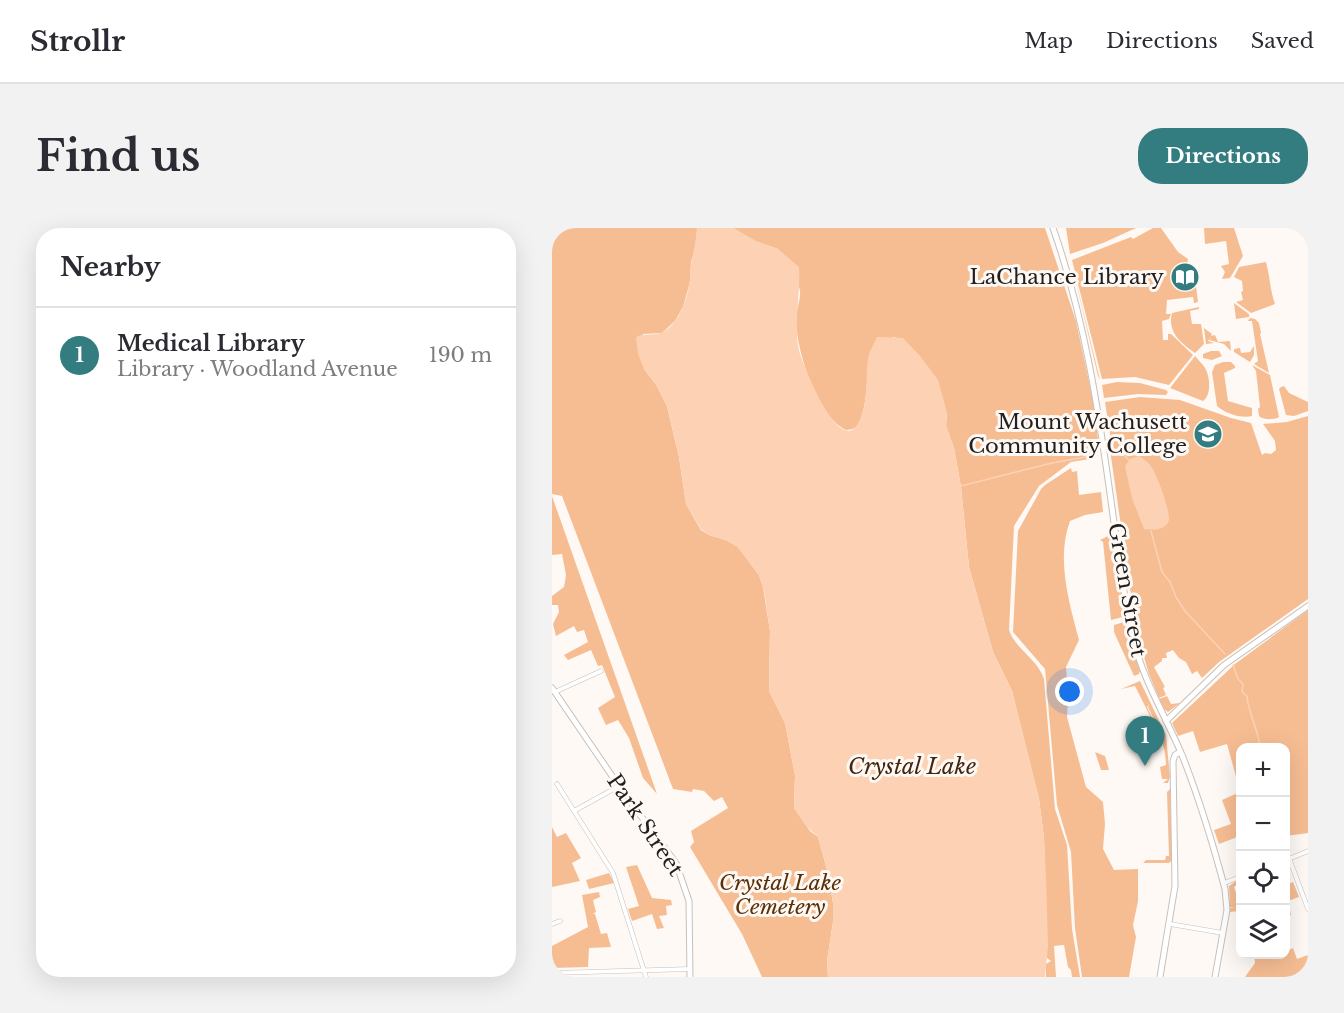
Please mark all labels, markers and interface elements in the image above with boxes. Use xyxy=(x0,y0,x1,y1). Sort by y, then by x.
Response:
text: Strollr xyxy=(30,24,125,59)
text: Map xyxy=(1024,28,1073,54)
text: Directions xyxy=(1106,28,1218,54)
text: Saved xyxy=(1251,28,1314,54)
button: Directions xyxy=(1138,128,1308,184)
text: Find us xyxy=(36,130,200,182)
text: Nearby xyxy=(60,251,161,283)
library icon: LaChance Library xyxy=(1169,261,1201,293)
place label: LaChance Library xyxy=(969,264,1165,290)
text: Medical Library xyxy=(117,330,305,357)
text: 1 xyxy=(75,343,84,367)
text: 190 m xyxy=(429,343,492,367)
text: Library · Woodland Avenue xyxy=(117,357,398,381)
place label: Mount Wachusett Community College xyxy=(968,409,1187,459)
school or university icon: Mount Wachusett Community College xyxy=(1192,418,1224,450)
street label: Green Street xyxy=(1102,521,1152,659)
your location xyxy=(1055,677,1084,706)
pin: 1 xyxy=(1126,716,1164,766)
map controls xyxy=(1236,743,1290,959)
button: + xyxy=(1236,743,1290,797)
water label: Crystal Lake xyxy=(848,753,976,780)
street label: Park Street xyxy=(601,769,689,881)
button: − xyxy=(1236,797,1290,851)
button: locate xyxy=(1236,851,1290,905)
park label: Crystal Lake Cemetery xyxy=(719,870,841,920)
button: layers xyxy=(1236,905,1290,959)

